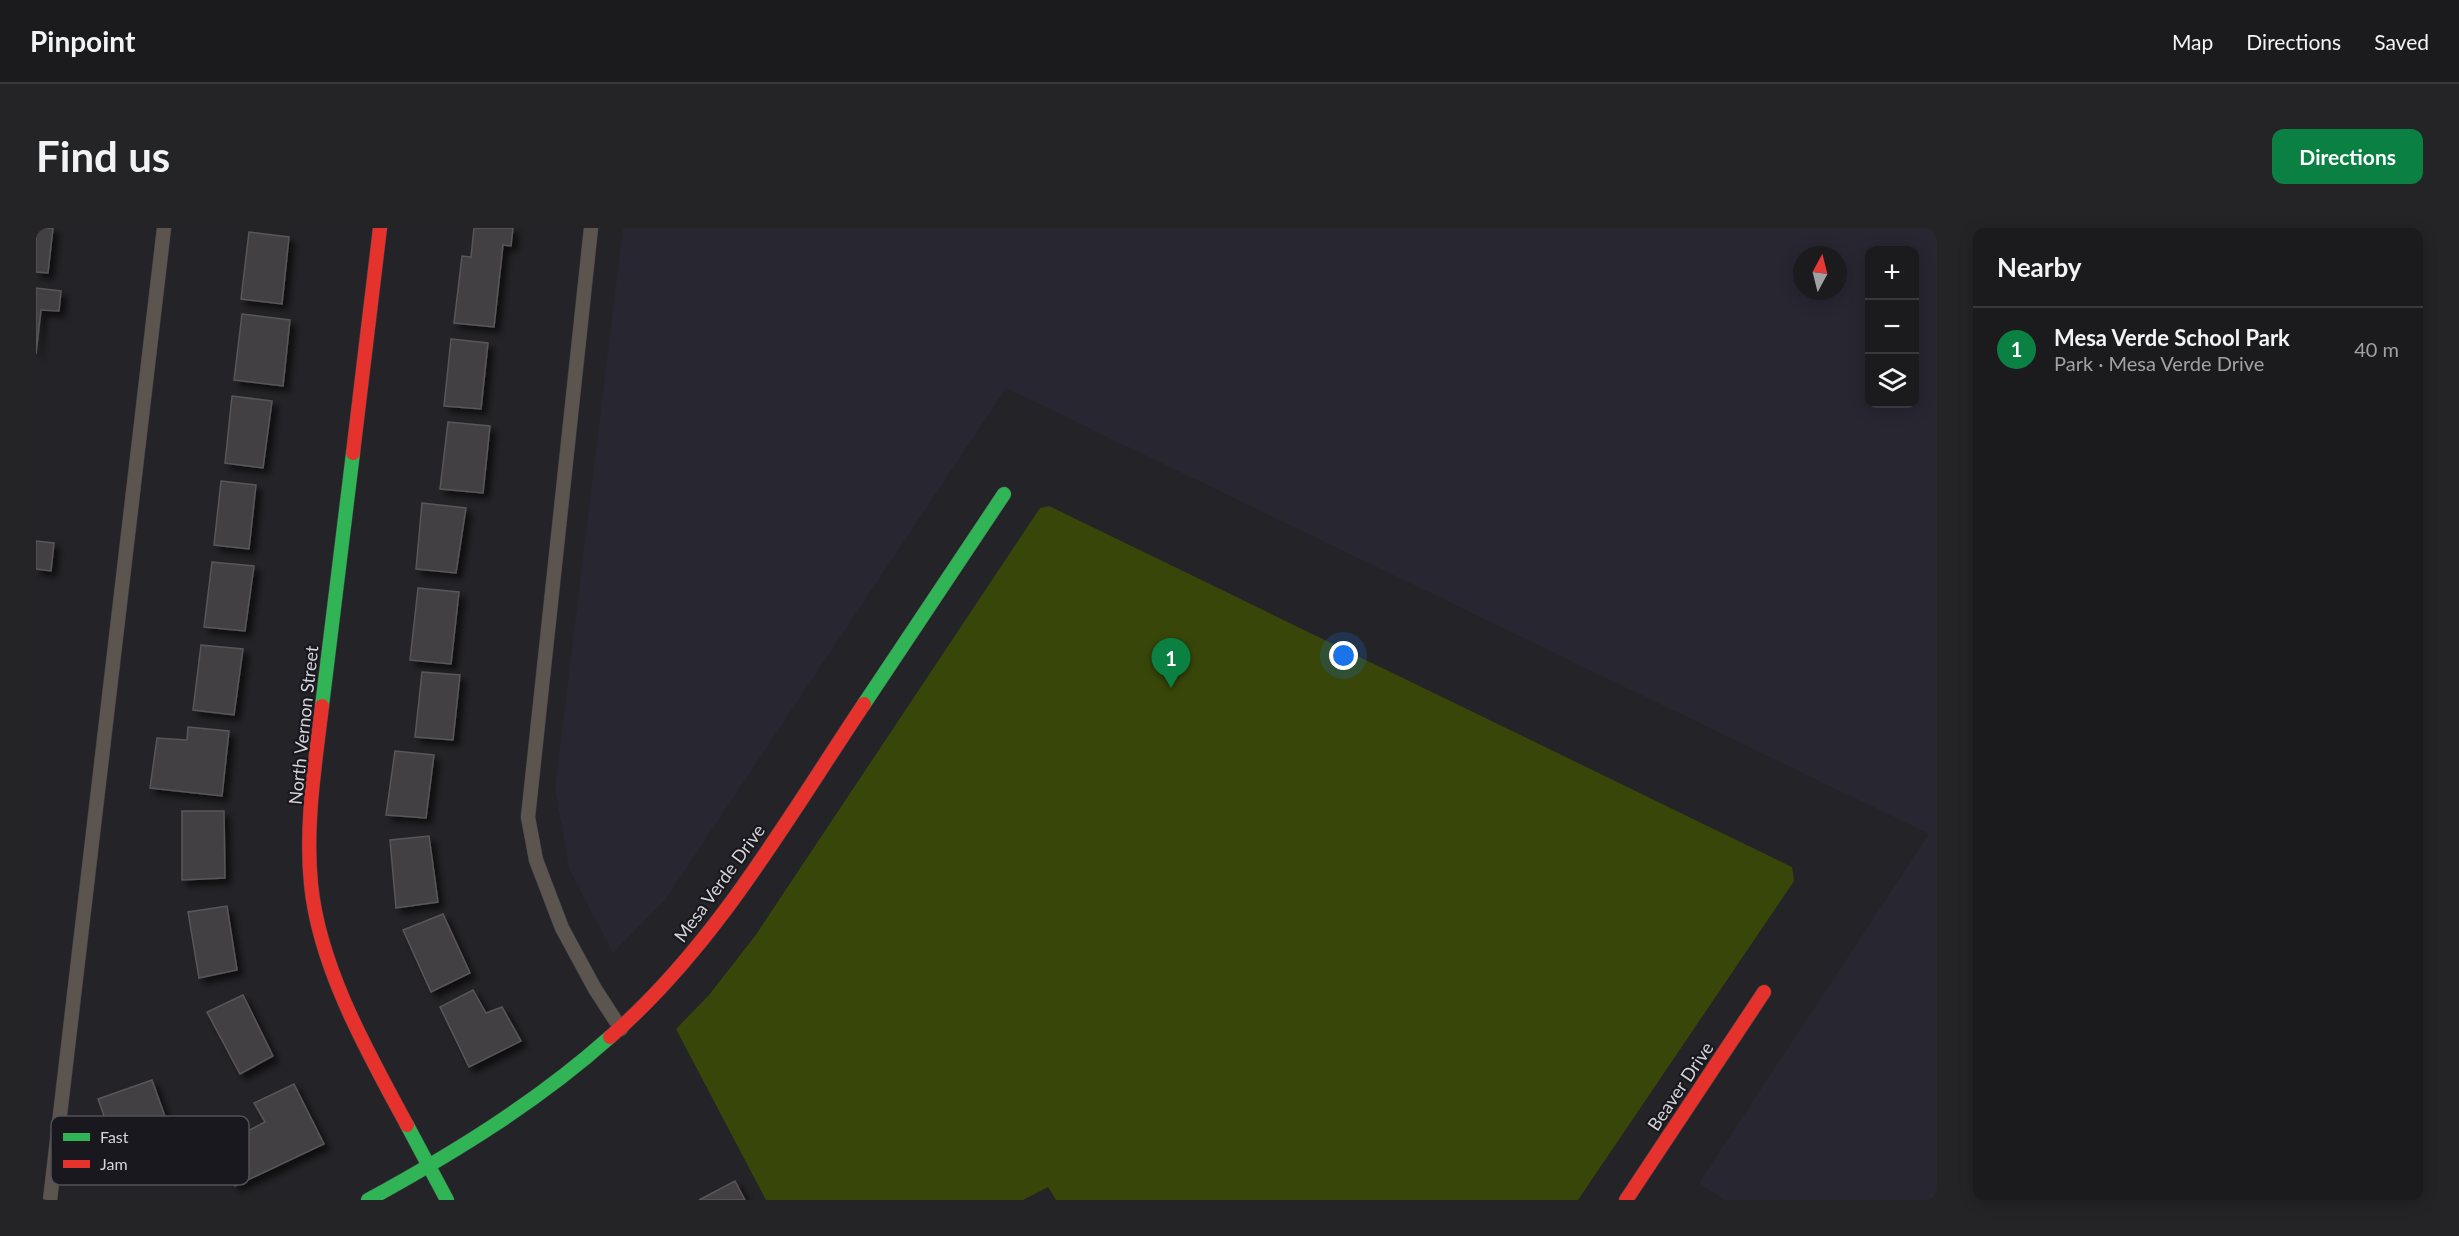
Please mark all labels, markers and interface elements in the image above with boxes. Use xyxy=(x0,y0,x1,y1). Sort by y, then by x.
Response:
text: Pinpoint xyxy=(30,24,135,58)
text: Map xyxy=(2172,29,2213,54)
text: Directions xyxy=(2246,29,2341,54)
text: Saved xyxy=(2374,29,2429,54)
button: Directions xyxy=(2272,129,2423,184)
text: Find us xyxy=(36,131,170,181)
north arrow xyxy=(1793,246,1847,300)
map controls xyxy=(1865,246,1919,408)
button: + xyxy=(1865,246,1919,300)
text: Nearby xyxy=(1997,251,2082,283)
button: − xyxy=(1865,300,1919,354)
text: Mesa Verde School Park xyxy=(2054,324,2290,351)
text: 1 xyxy=(2011,337,2022,361)
text: 40 m xyxy=(2354,337,2399,361)
text: Park · Mesa Verde Drive xyxy=(2054,351,2264,375)
button: layers xyxy=(1865,354,1919,408)
pin: 1 xyxy=(1152,638,1190,688)
your location xyxy=(1329,641,1358,670)
street label: North Vernon Street xyxy=(284,644,322,806)
street label: Mesa Verde Drive xyxy=(669,820,769,946)
street label: Beaver Drive xyxy=(1642,1038,1718,1134)
legend xyxy=(51,1116,249,1185)
text: Fast xyxy=(100,1127,129,1146)
text: Jam xyxy=(100,1154,128,1173)

